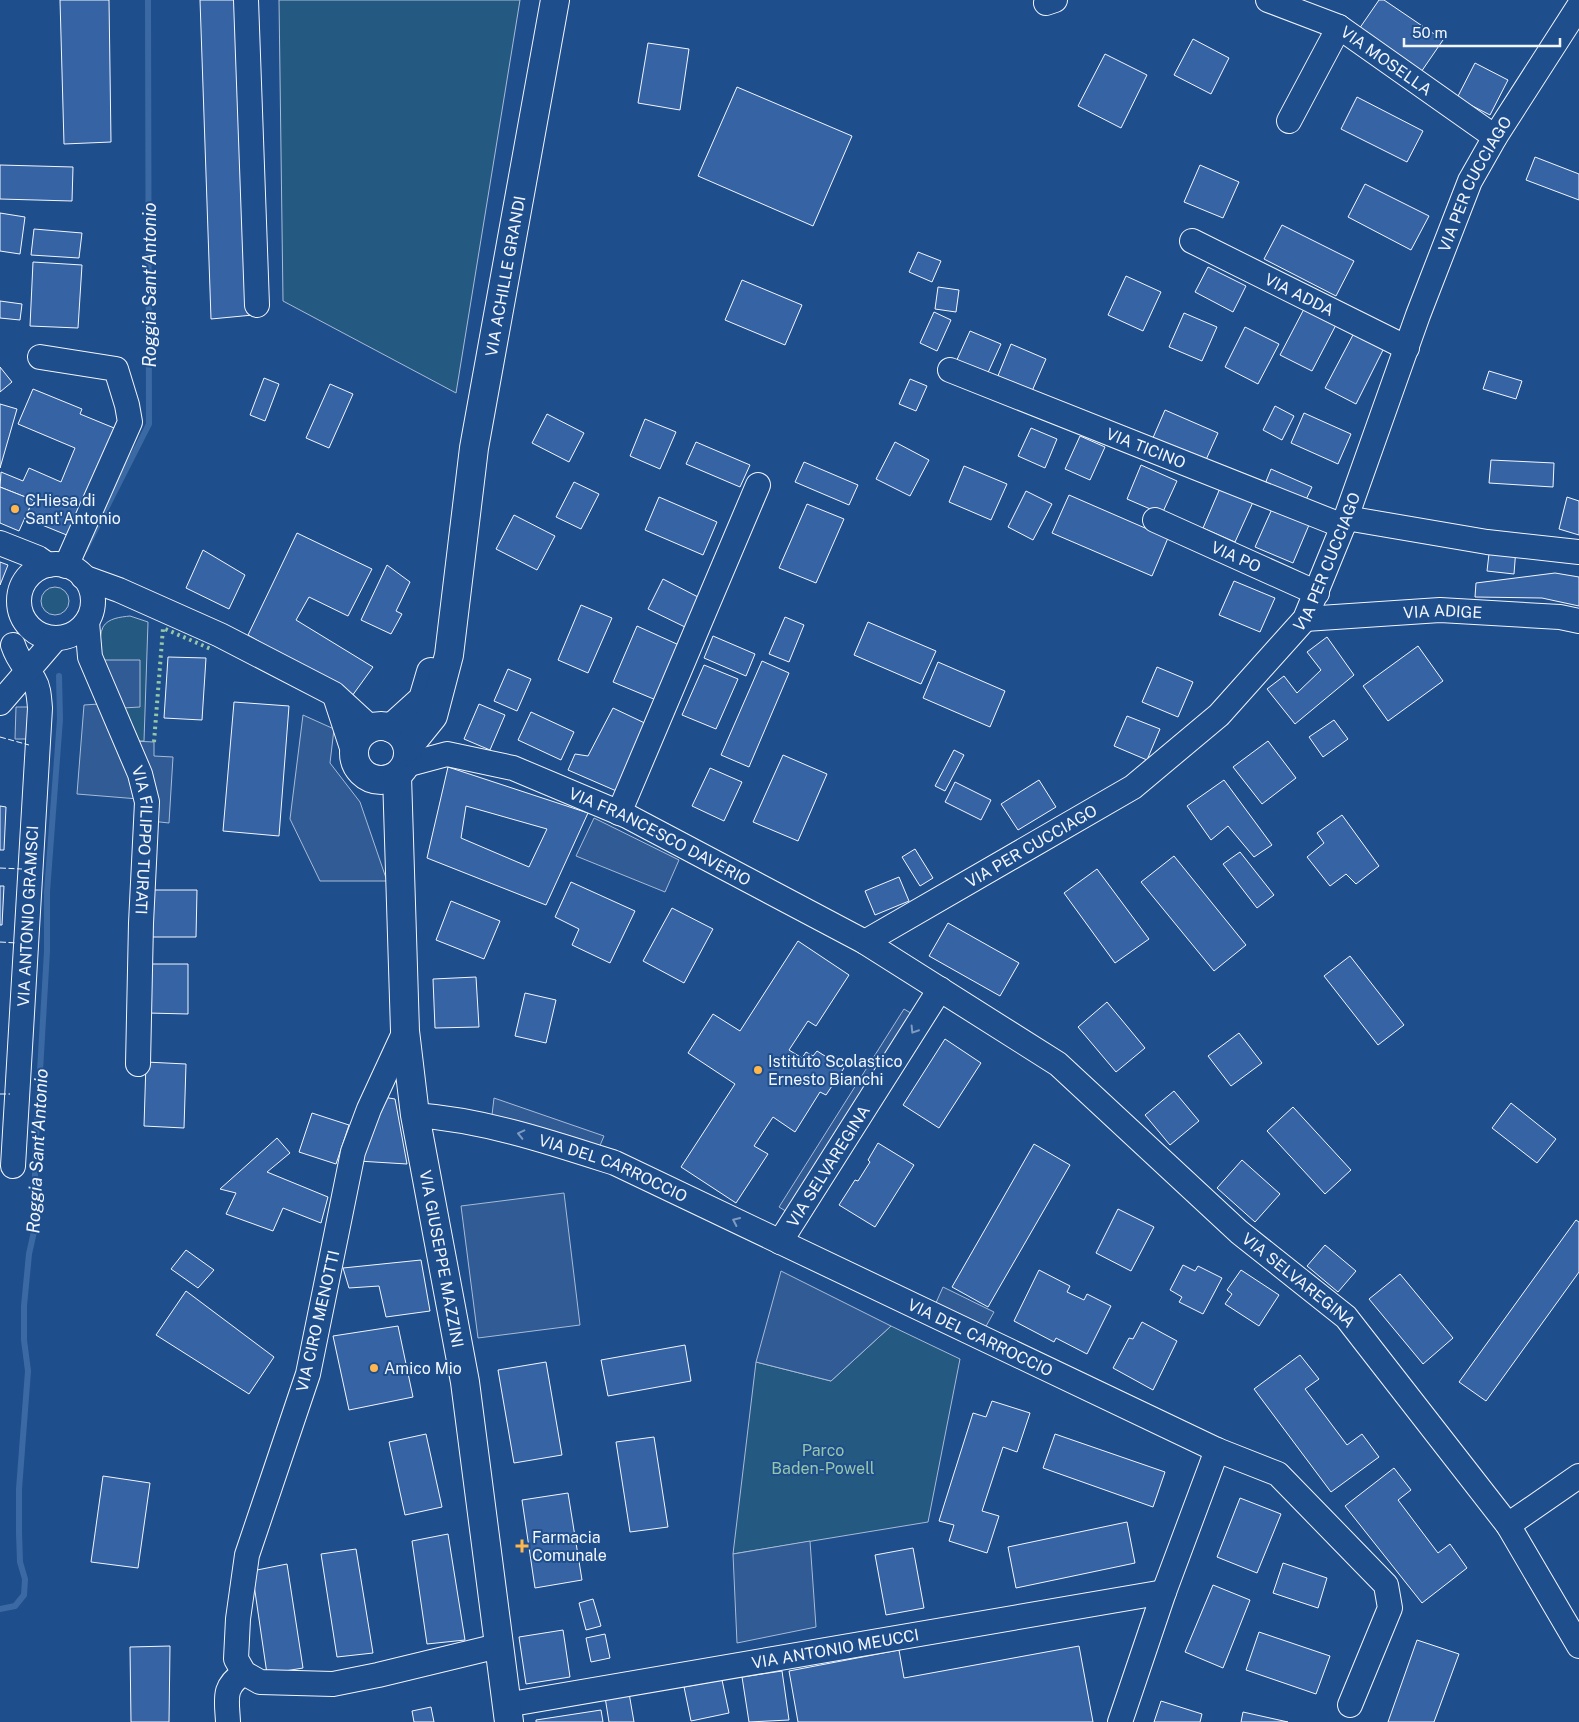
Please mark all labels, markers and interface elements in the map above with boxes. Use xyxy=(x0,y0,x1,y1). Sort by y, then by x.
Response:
scale bar xyxy=(1404,15,1560,47)
street label: VIA MOSELLA xyxy=(1337,22,1436,99)
text: 50 m xyxy=(1412,24,1447,41)
street label: VIA PER CUCCIAGO xyxy=(1434,113,1515,254)
street label: VIA ACHILLE GRANDI xyxy=(481,194,529,358)
water label: Roggia Sant'Antonio xyxy=(139,202,160,367)
street label: VIA ADDA xyxy=(1262,269,1337,320)
street label: VIA TICINO xyxy=(1104,424,1189,472)
street label: VIA PER CUCCIAGO xyxy=(1289,490,1364,635)
place label: CHiesa di Sant'Antonio xyxy=(25,491,121,528)
marker: CHiesa di Sant'Antonio xyxy=(9,503,21,515)
street label: VIA PO xyxy=(1208,537,1264,576)
street label: VIA ADIGE xyxy=(1403,600,1483,622)
street label: VIA FILIPPO TURATI xyxy=(128,763,157,915)
street label: VIA FRANCESCO DAVERIO xyxy=(566,783,754,889)
street label: VIA PER CUCCIAGO xyxy=(962,800,1100,891)
street label: VIA ANTONIO GRAMSCI xyxy=(14,825,42,1007)
one-way arrow xyxy=(911,1025,920,1034)
place label: Istituto Scolastico Ernesto Bianchi xyxy=(768,1052,903,1089)
marker: Istituto Scolastico Ernesto Bianchi xyxy=(752,1064,764,1076)
water label: Roggia Sant'Antonio xyxy=(22,1068,52,1234)
street label: VIA SELVAREGINA xyxy=(783,1102,874,1230)
one-way arrow xyxy=(516,1129,525,1140)
street label: VIA DEL CARROCCIO xyxy=(536,1130,690,1206)
street label: VIA GIUSEPPE MAZZINI xyxy=(416,1168,468,1349)
one-way arrow xyxy=(732,1216,741,1227)
street label: VIA SELVAREGINA xyxy=(1238,1229,1360,1331)
street label: VIA CIRO MENOTTI xyxy=(292,1248,344,1394)
street label: VIA DEL CARROCCIO xyxy=(905,1295,1056,1380)
place label: Amico Mio xyxy=(384,1359,462,1378)
marker: Amico Mio xyxy=(368,1362,380,1374)
park label: Parco Baden-Powell xyxy=(771,1441,875,1478)
place label: Farmacia Comunale xyxy=(532,1528,607,1565)
marker: Farmacia Comunale xyxy=(516,1540,528,1552)
street label: VIA ANTONIO MEUCCI xyxy=(750,1625,920,1672)

